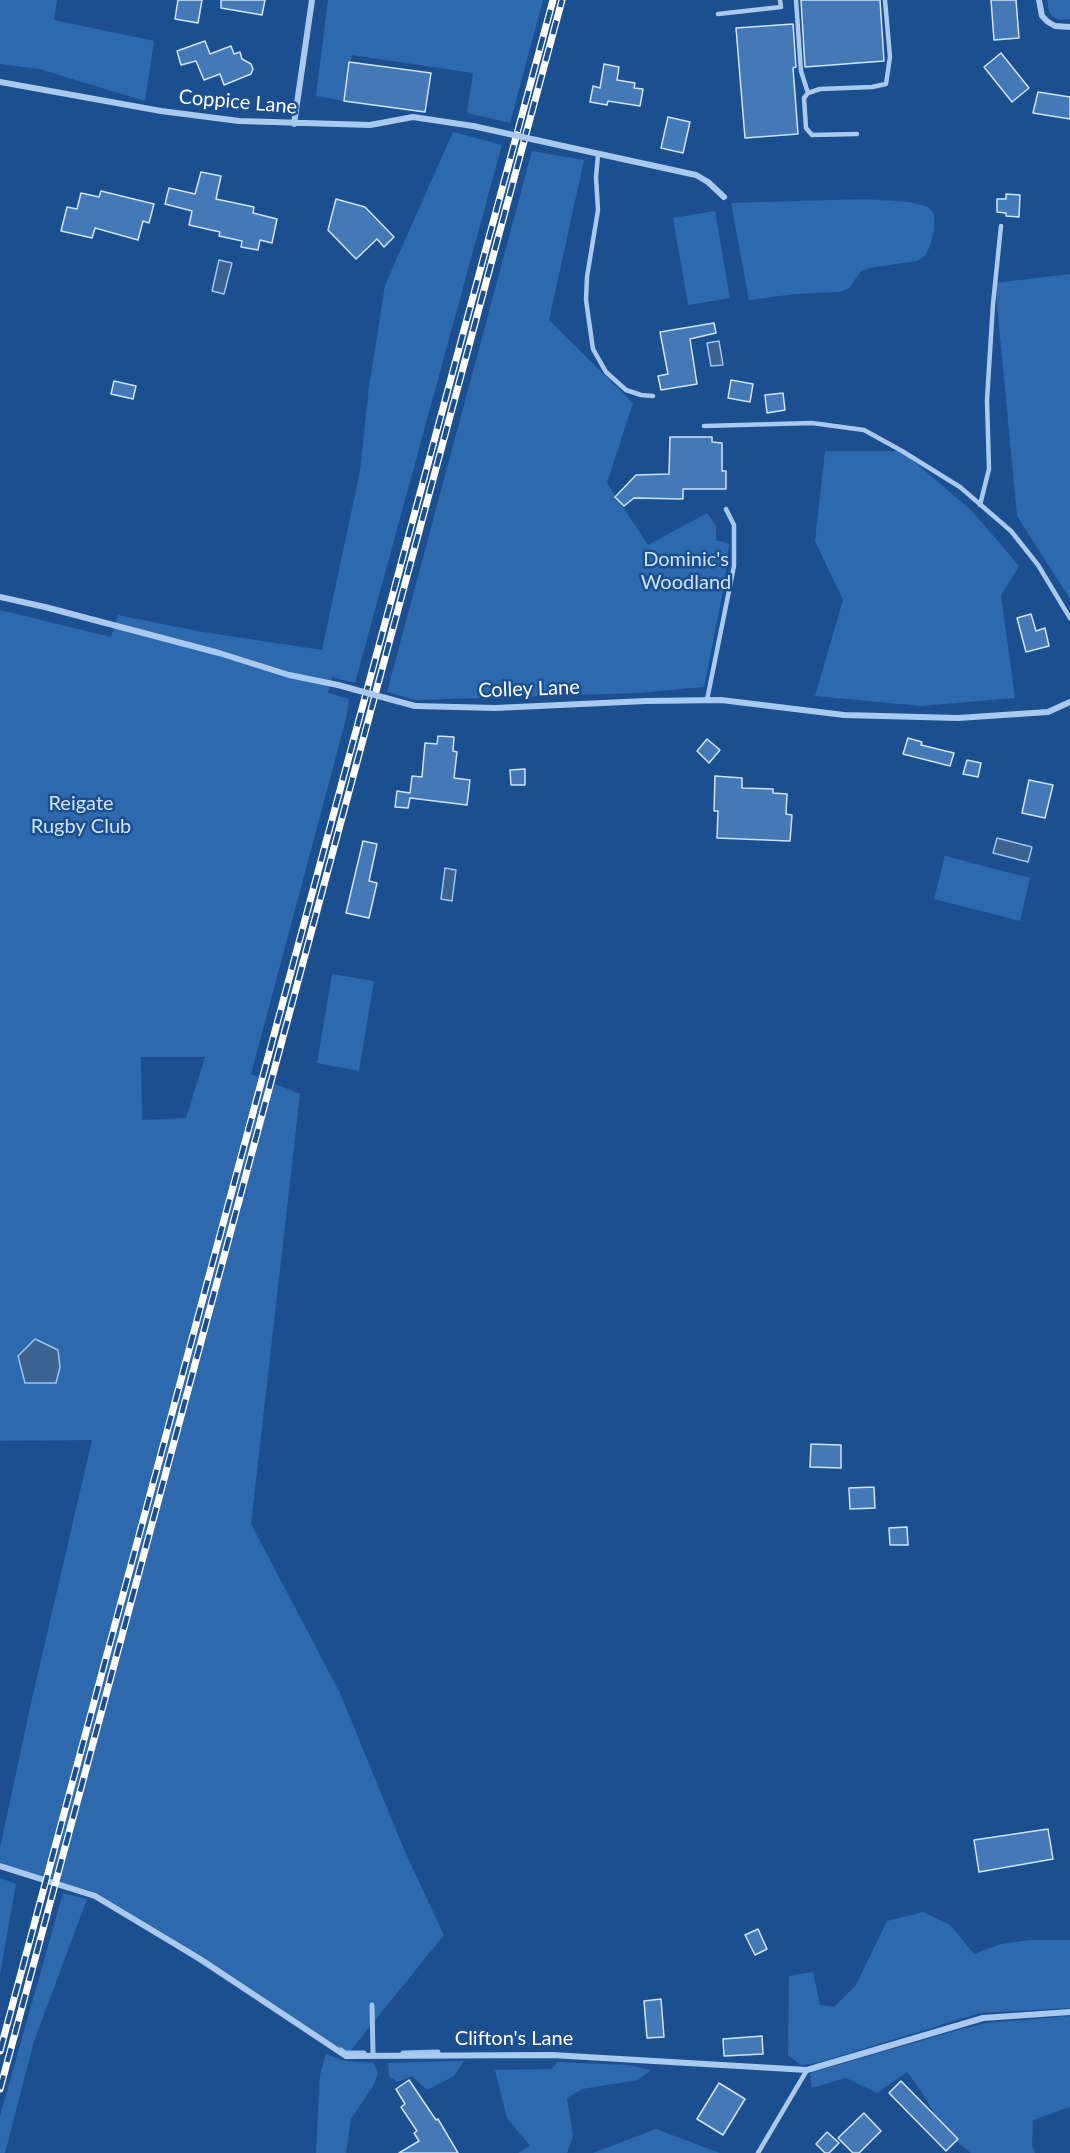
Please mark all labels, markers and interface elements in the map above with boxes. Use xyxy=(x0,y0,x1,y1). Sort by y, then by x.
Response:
street label: Coppice Lane xyxy=(178,85,298,119)
park label: Dominic's Woodland xyxy=(641,548,731,595)
street label: Colley Lane xyxy=(478,675,580,703)
park label: Reigate Rugby Club xyxy=(31,792,131,839)
street label: Clifton's Lane xyxy=(455,2027,573,2051)

